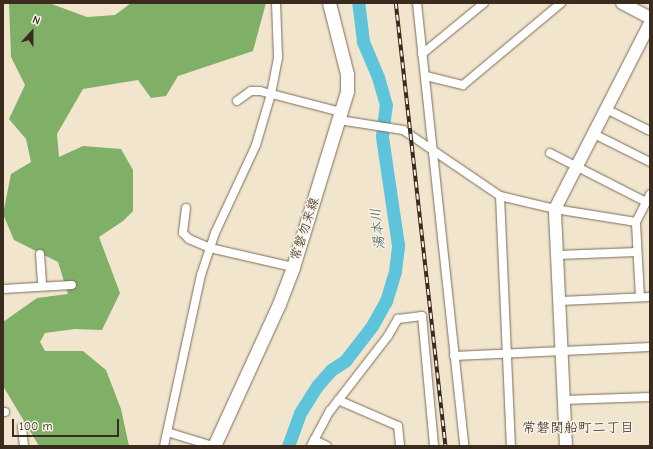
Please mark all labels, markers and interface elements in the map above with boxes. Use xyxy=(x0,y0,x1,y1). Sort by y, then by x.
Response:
north arrow xyxy=(12,12,52,52)
text: N xyxy=(31,13,42,28)
street label: 常磐勿来線 xyxy=(288,196,322,262)
water label: 湯本川 xyxy=(367,207,389,251)
scale bar xyxy=(14,411,121,437)
text: 100 m xyxy=(19,419,52,433)
district label: 常磐関船町二丁目 xyxy=(522,420,634,436)

